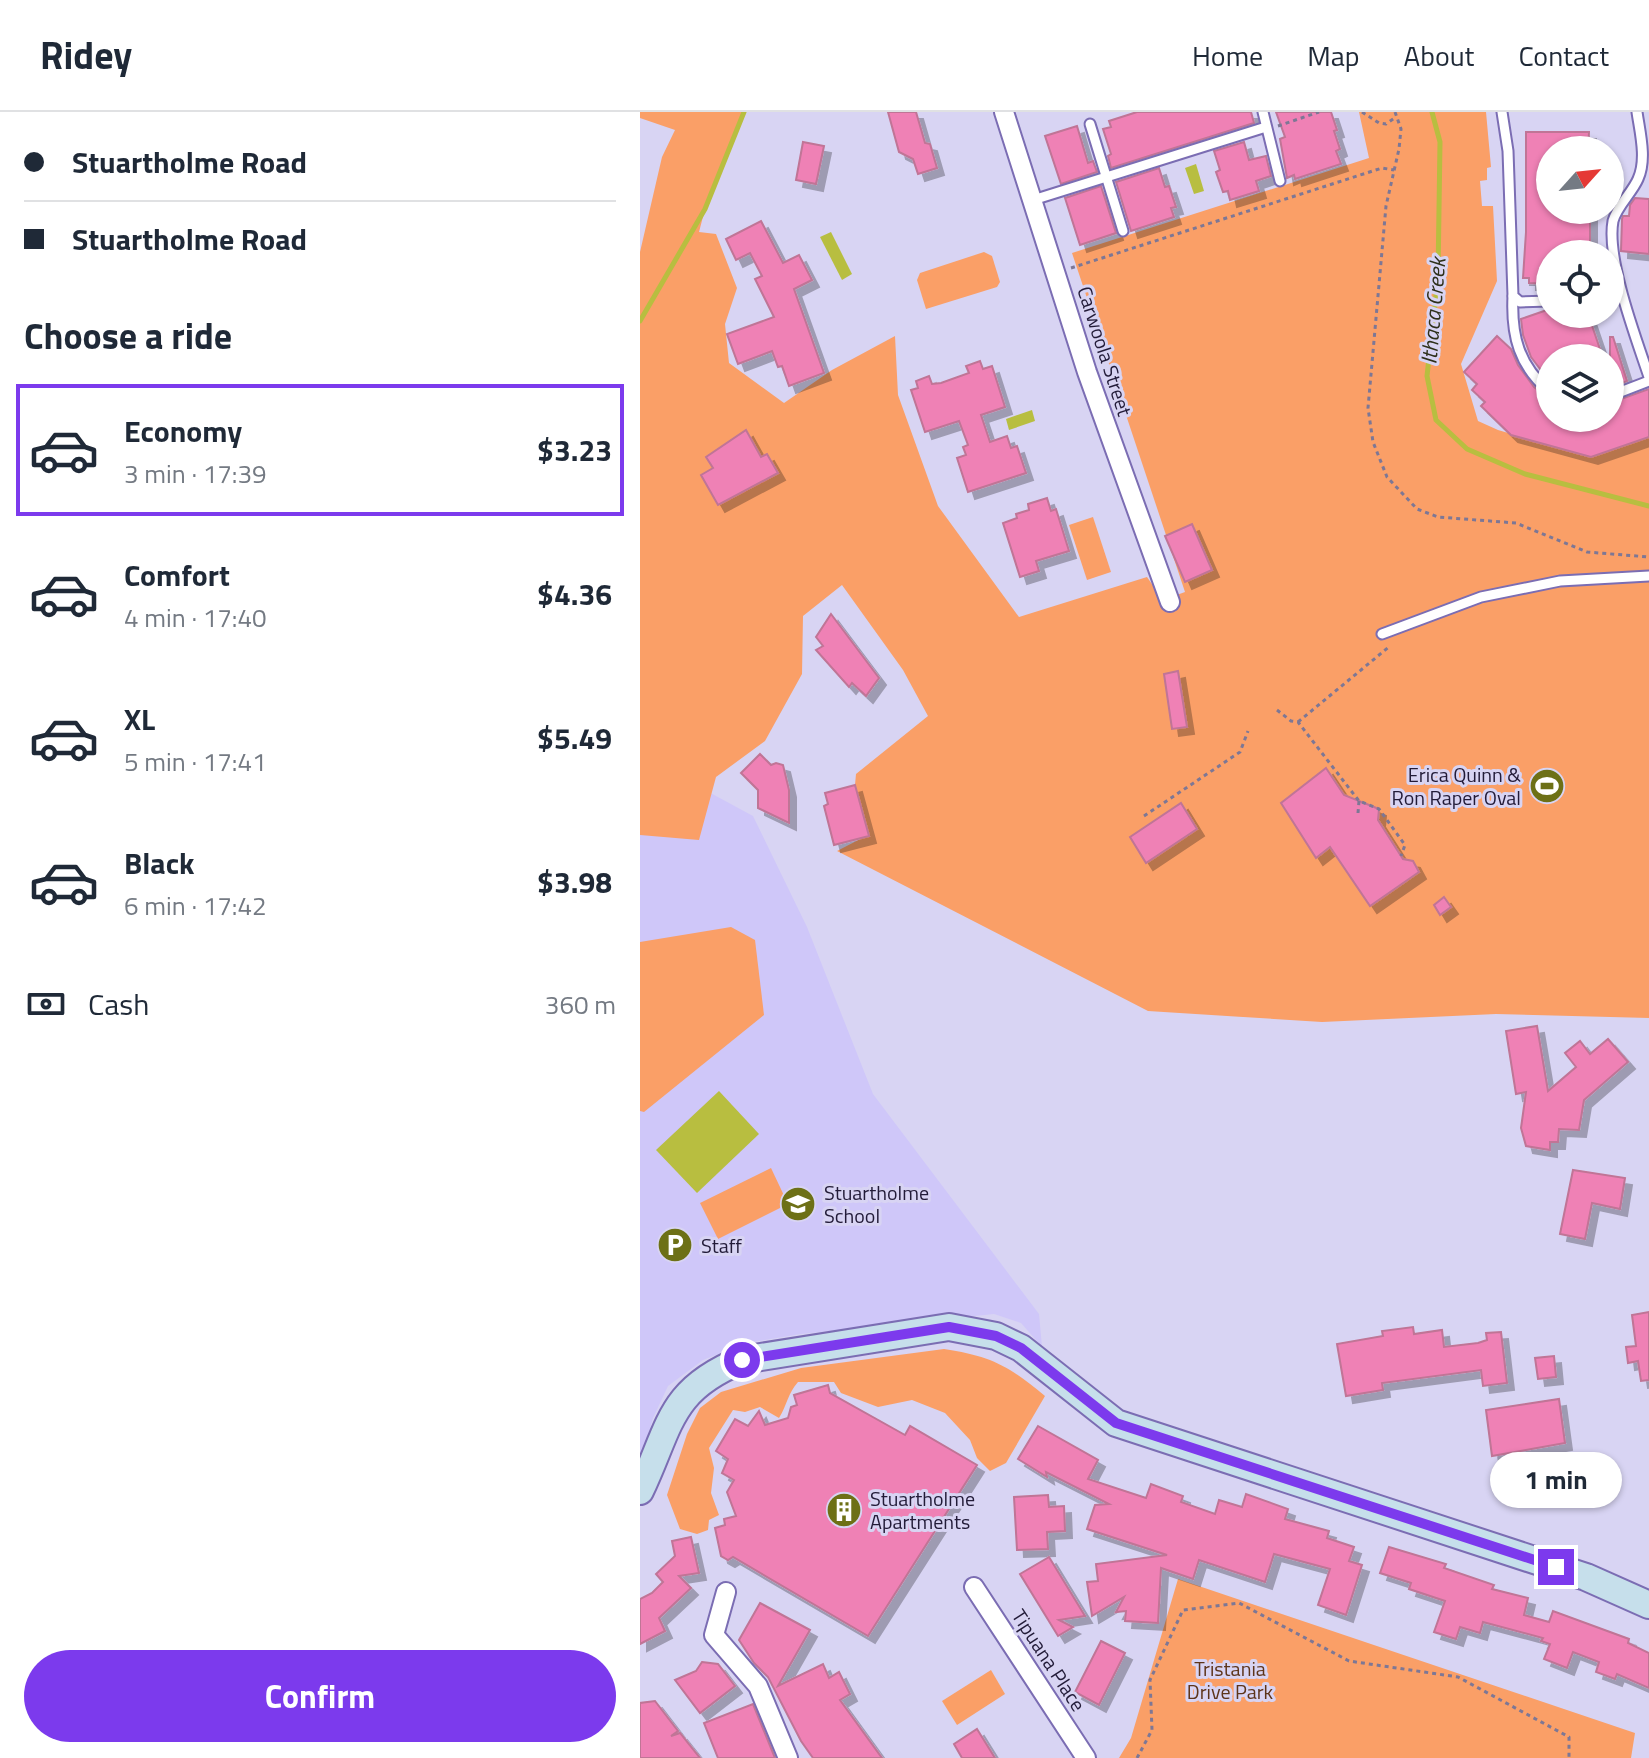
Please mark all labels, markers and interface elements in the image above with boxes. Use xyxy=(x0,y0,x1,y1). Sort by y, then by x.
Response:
text: Ridey xyxy=(40,26,132,84)
text: Home xyxy=(1192,34,1263,77)
text: Map xyxy=(1307,34,1360,77)
text: About xyxy=(1404,34,1474,77)
text: Contact xyxy=(1518,34,1609,77)
north arrow xyxy=(1536,136,1624,224)
map controls xyxy=(1536,136,1624,432)
text: Stuartholme Road xyxy=(72,139,307,185)
text: Stuartholme Road xyxy=(72,216,307,262)
button: locate xyxy=(1536,240,1624,328)
water label: Ithaca Creek xyxy=(1411,254,1455,366)
street label: Carwoola Street xyxy=(1069,282,1141,420)
text: Choose a ride xyxy=(24,308,232,363)
button: layers xyxy=(1536,344,1624,432)
text: Economy xyxy=(124,408,242,454)
icon: car xyxy=(28,414,100,486)
text: $3.23 xyxy=(537,427,612,473)
text: 3 min · 17:39 xyxy=(124,454,267,493)
text: Comfort xyxy=(124,552,230,598)
icon: car xyxy=(28,558,100,630)
text: $4.36 xyxy=(537,571,612,617)
text: 4 min · 17:40 xyxy=(124,598,267,637)
text: XL xyxy=(124,696,155,742)
icon: car xyxy=(28,702,100,774)
text: $5.49 xyxy=(537,715,612,761)
text: 5 min · 17:41 xyxy=(124,742,267,781)
place label: Erica Quinn & Ron Raper Oval xyxy=(1392,759,1521,813)
sports icon: Erica Quinn & Ron Raper Oval xyxy=(1528,767,1566,805)
text: Black xyxy=(124,840,195,886)
icon: car xyxy=(28,846,100,918)
text: $3.98 xyxy=(537,859,612,905)
text: 6 min · 17:42 xyxy=(124,886,267,925)
text: Cash xyxy=(88,981,149,1027)
icon: cash xyxy=(24,982,68,1026)
text: 360 m xyxy=(545,985,616,1024)
place label: Stuartholme School xyxy=(824,1177,929,1231)
school or university icon: Stuartholme School xyxy=(779,1185,817,1223)
parking icon: Staff xyxy=(656,1226,694,1264)
place label: Staff xyxy=(701,1230,742,1261)
route start xyxy=(724,1342,760,1378)
callout: 1 min xyxy=(1490,1451,1622,1507)
text: 1 min xyxy=(1524,1460,1588,1499)
place label: Stuartholme Apartments xyxy=(870,1483,975,1537)
building icon: Stuartholme Apartments xyxy=(825,1491,863,1529)
route end xyxy=(1538,1549,1574,1585)
street label: Tipuana Place xyxy=(1004,1603,1094,1717)
button: Confirm xyxy=(24,1650,616,1742)
park label: Tristania Drive Park xyxy=(1187,1653,1274,1707)

